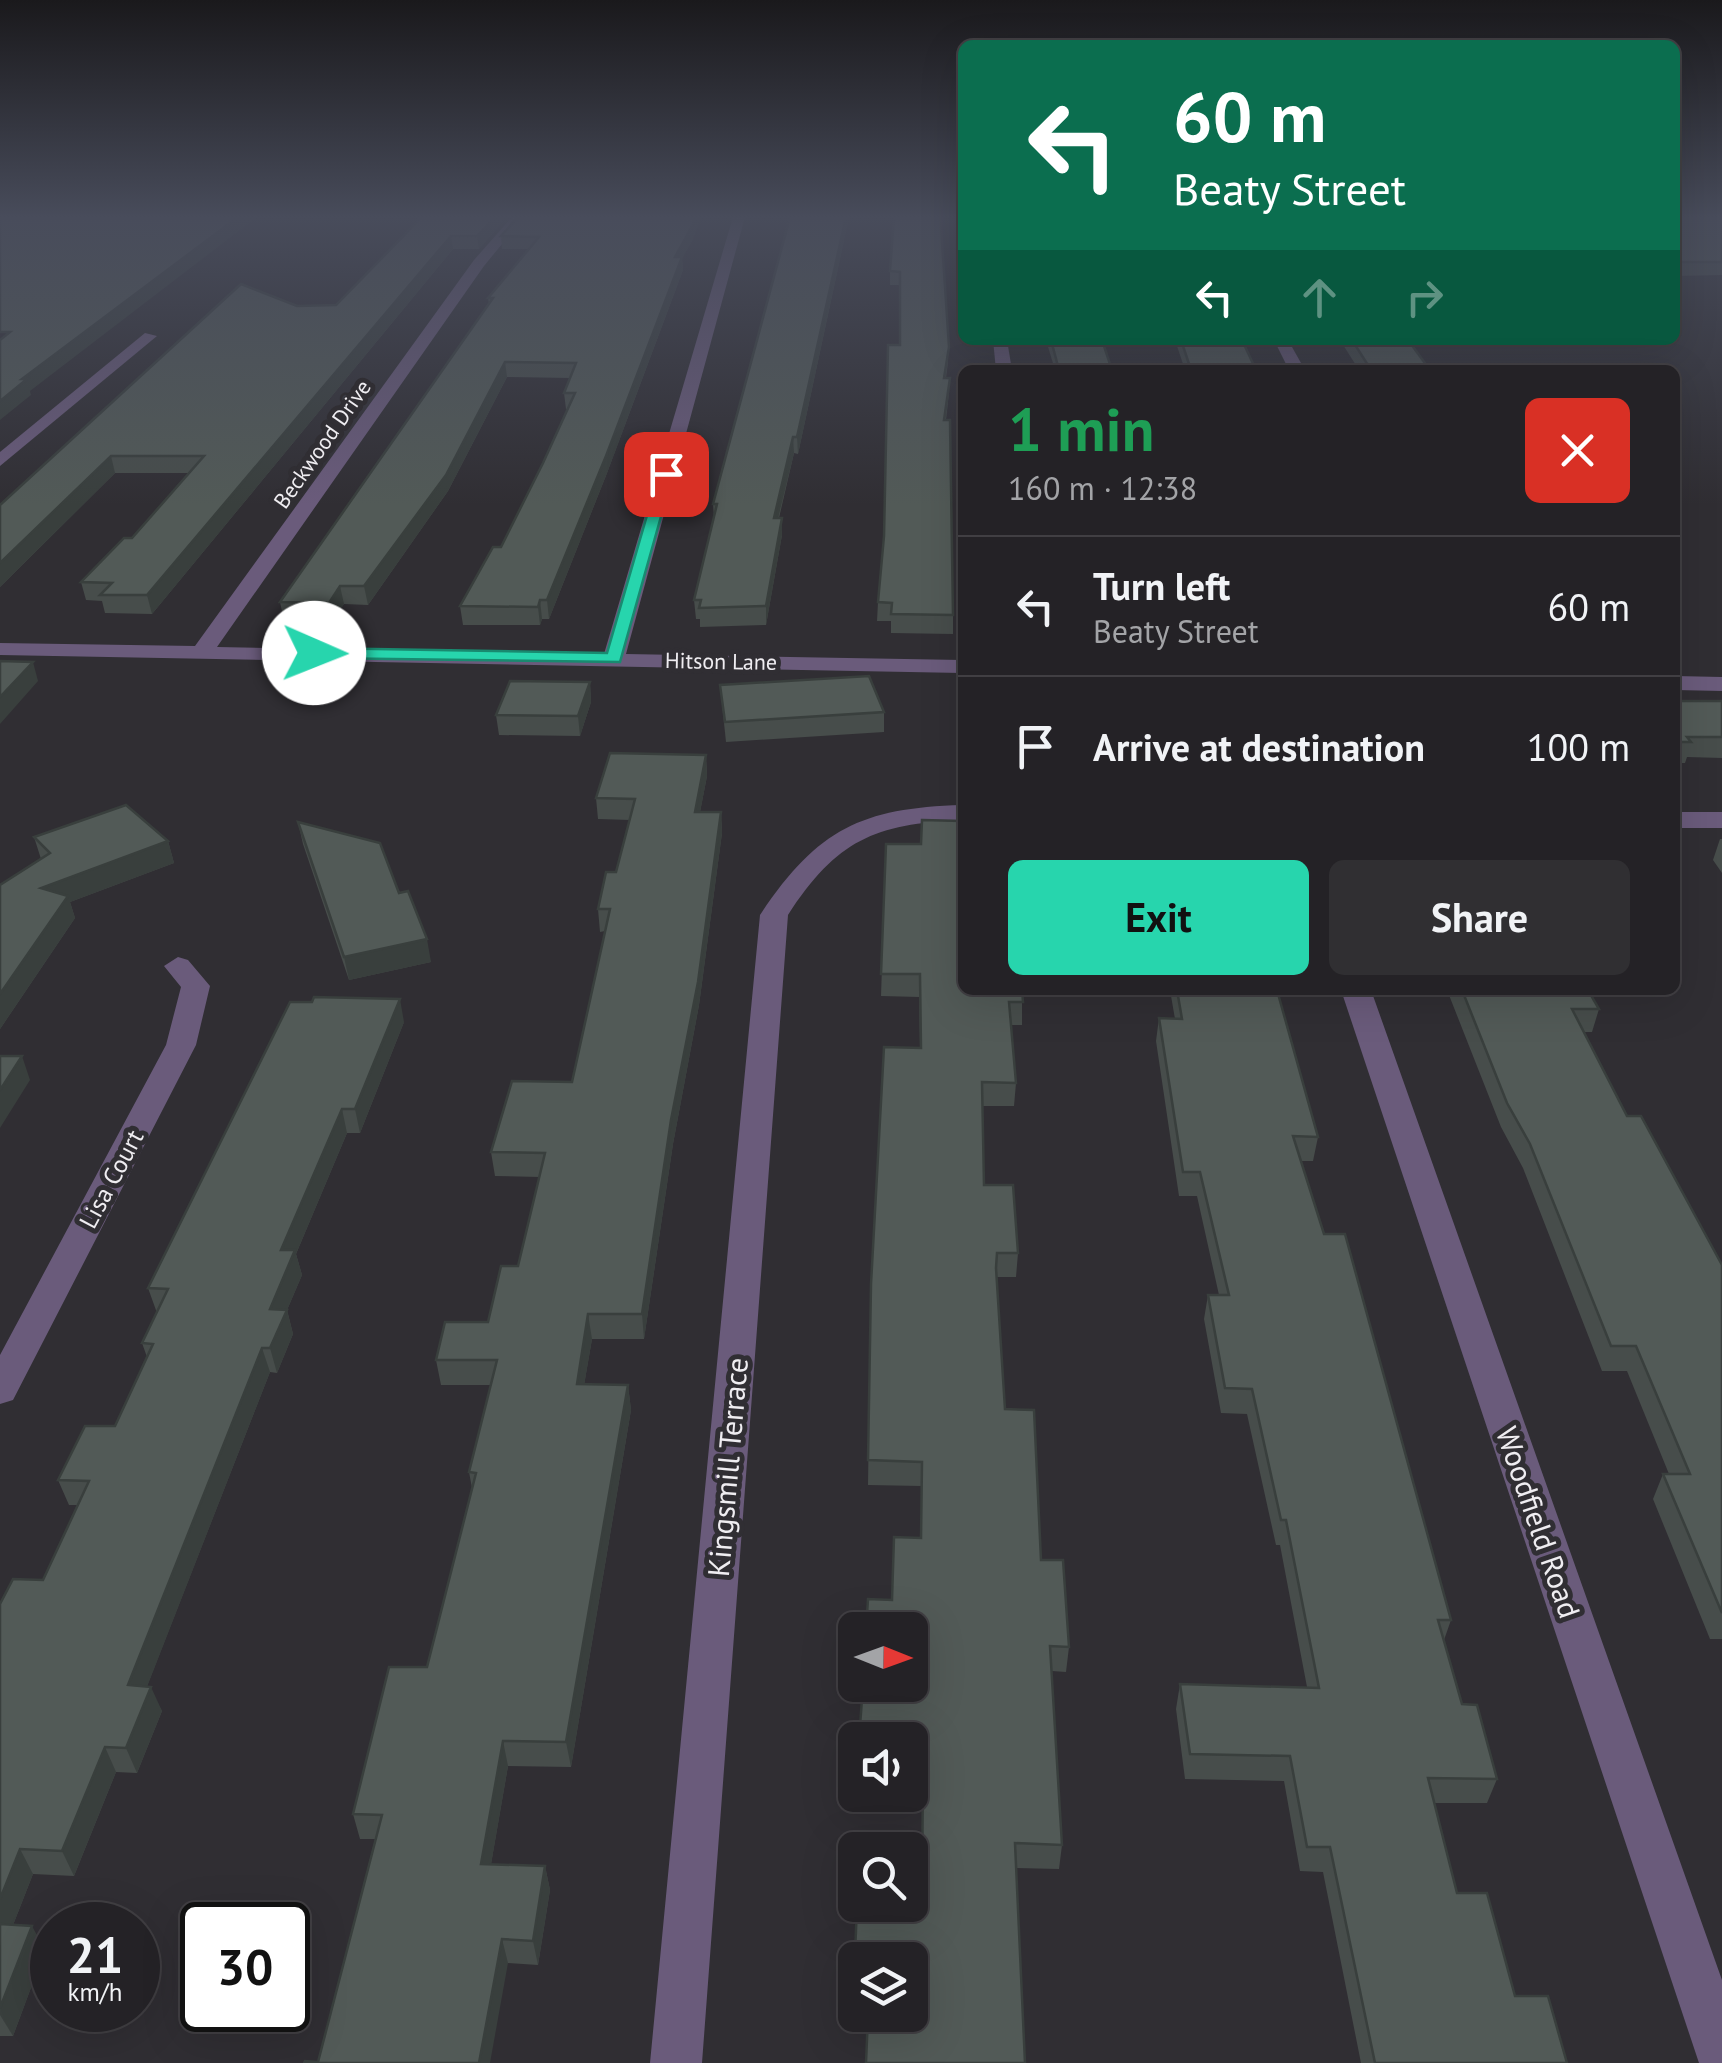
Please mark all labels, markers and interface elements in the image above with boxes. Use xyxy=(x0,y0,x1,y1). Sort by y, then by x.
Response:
text: 60 m xyxy=(1173,71,1326,161)
icon: left xyxy=(1008,80,1138,210)
text: Beaty Street xyxy=(1173,159,1406,217)
icon: left xyxy=(1187,270,1242,325)
icon: ahead xyxy=(1292,270,1347,325)
icon: right xyxy=(1397,270,1452,325)
street label: Beckwood Drive xyxy=(267,374,377,514)
text: 1 min xyxy=(1008,390,1154,468)
button: close xyxy=(1525,398,1630,503)
pin xyxy=(624,432,709,517)
icon: arrive xyxy=(639,447,694,502)
text: 160 m · 12:38 xyxy=(1008,467,1197,509)
text: Turn left xyxy=(1093,561,1230,610)
icon: left xyxy=(1008,579,1063,634)
text: 60 m xyxy=(1548,582,1630,631)
position arrow xyxy=(262,601,366,705)
text: Beaty Street xyxy=(1093,610,1259,652)
street label: Hitson Lane xyxy=(665,646,777,676)
icon: arrive xyxy=(1008,719,1063,774)
text: Arrive at destination xyxy=(1093,722,1425,771)
text: 100 m xyxy=(1527,722,1630,771)
button: Exit xyxy=(1008,860,1309,975)
button: Share xyxy=(1329,860,1630,975)
street label: Lisa Court xyxy=(72,1124,151,1234)
street label: Kingsmill Terrace xyxy=(698,1356,756,1578)
street label: Woodfield Road xyxy=(1488,1421,1590,1623)
north arrow xyxy=(838,1612,928,1702)
map controls xyxy=(838,1612,928,2032)
button: sound xyxy=(838,1722,928,1812)
button: search xyxy=(838,1832,928,1922)
speed limit sign: 30 xyxy=(180,1902,310,2032)
text: 21 xyxy=(67,1922,123,1987)
button: layers xyxy=(838,1942,928,2032)
text: km/h xyxy=(68,1976,122,2008)

